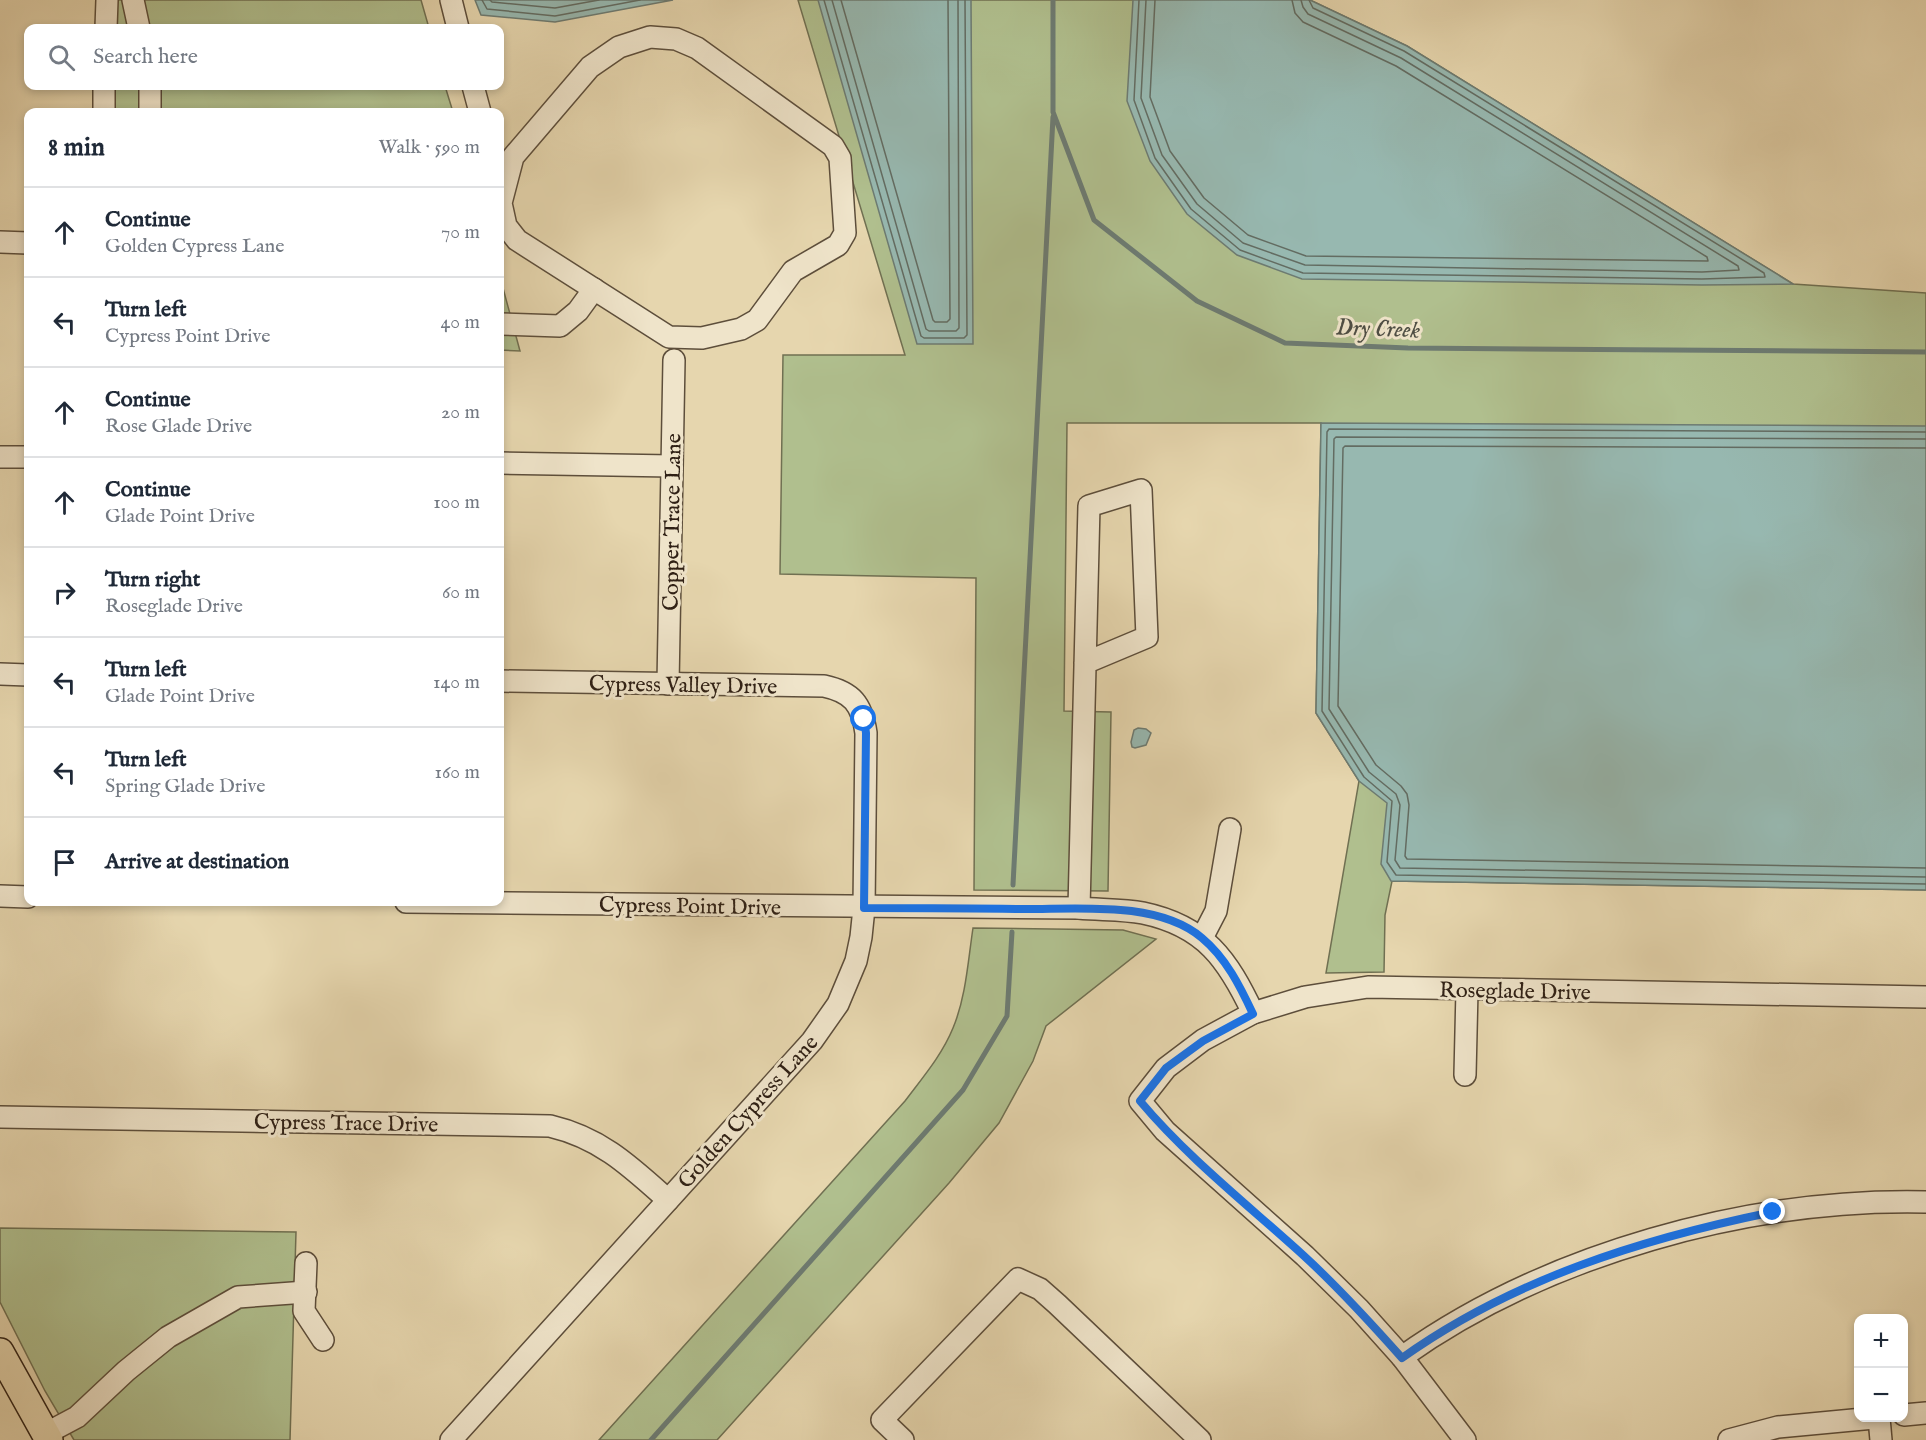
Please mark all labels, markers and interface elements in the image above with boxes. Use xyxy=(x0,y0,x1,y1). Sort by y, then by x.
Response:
search box xyxy=(24,24,504,90)
icon: search xyxy=(45,41,78,74)
text: Search here xyxy=(93,43,198,71)
text: 8 min xyxy=(48,131,105,164)
text: Walk · 590 m xyxy=(379,135,480,160)
text: Continue xyxy=(105,206,191,234)
icon: ahead xyxy=(48,216,81,249)
text: 70 m xyxy=(441,220,480,245)
text: Golden Cypress Lane xyxy=(105,234,284,259)
text: Turn left xyxy=(105,296,187,324)
icon: left xyxy=(48,306,81,339)
text: 40 m xyxy=(441,310,480,335)
water label: Dry Creek xyxy=(1335,313,1421,346)
text: Cypress Point Drive xyxy=(105,324,271,349)
text: Continue xyxy=(105,386,191,414)
icon: ahead xyxy=(48,396,81,429)
text: 20 m xyxy=(441,400,480,425)
text: Rose Glade Drive xyxy=(105,414,252,439)
street label: Copper Trace Lane xyxy=(657,433,689,611)
text: Continue xyxy=(105,476,191,504)
icon: ahead xyxy=(48,486,81,519)
text: 100 m xyxy=(433,490,480,515)
text: Glade Point Drive xyxy=(105,504,255,529)
text: Turn right xyxy=(105,566,200,594)
icon: right xyxy=(48,576,81,609)
text: 60 m xyxy=(442,580,480,605)
text: Roseglade Drive xyxy=(105,594,243,619)
text: Turn left xyxy=(105,656,187,684)
icon: left xyxy=(48,666,81,699)
text: 140 m xyxy=(433,670,480,695)
street label: Cypress Valley Drive xyxy=(589,670,777,702)
text: Glade Point Drive xyxy=(105,684,255,709)
route start xyxy=(850,705,876,731)
text: Turn left xyxy=(105,746,187,774)
icon: left xyxy=(48,756,81,789)
text: 160 m xyxy=(434,760,480,785)
text: Spring Glade Drive xyxy=(105,774,265,799)
icon: arrive xyxy=(48,846,81,879)
text: Arrive at destination xyxy=(105,848,289,876)
street label: Cypress Point Drive xyxy=(599,891,781,923)
street label: Roseglade Drive xyxy=(1439,977,1591,1007)
street label: Golden Cypress Lane xyxy=(672,1030,825,1195)
street label: Cypress Trace Drive xyxy=(254,1108,438,1140)
route end xyxy=(1759,1198,1785,1224)
map controls xyxy=(1854,1314,1908,1422)
button: + xyxy=(1854,1314,1908,1368)
button: − xyxy=(1854,1368,1908,1422)

